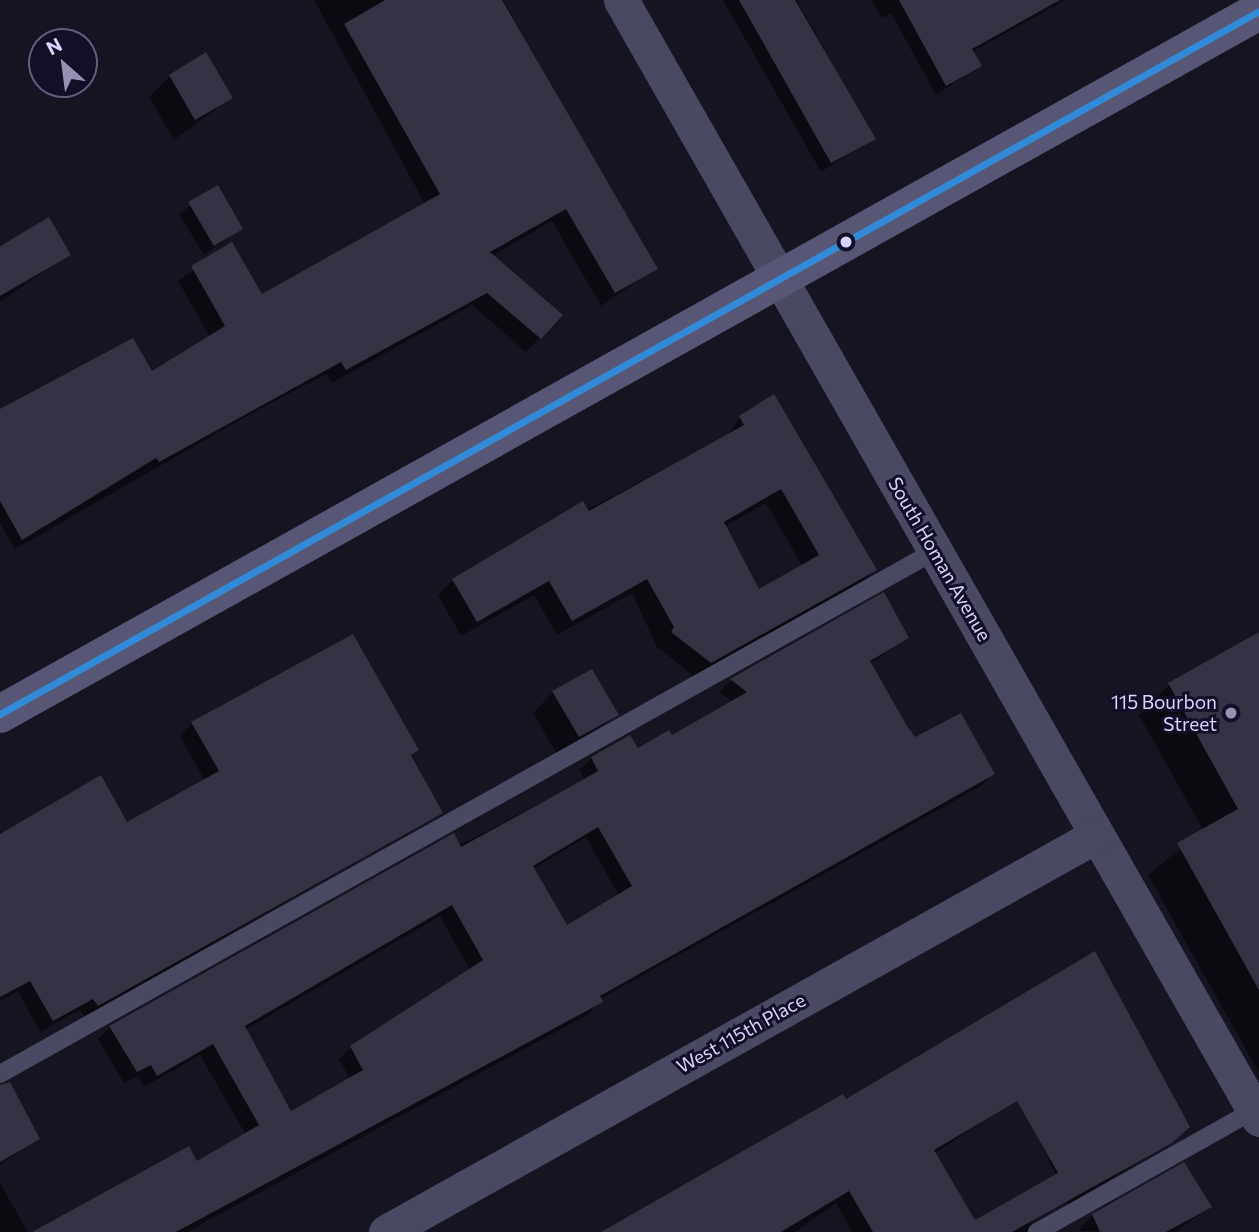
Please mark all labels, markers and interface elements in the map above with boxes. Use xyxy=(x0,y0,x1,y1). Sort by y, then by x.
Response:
north arrow xyxy=(28,28,98,98)
text: N xyxy=(42,32,66,59)
unlabelled marker xyxy=(839,235,853,249)
street label: South Homan Avenue xyxy=(884,473,996,645)
place label: 115 Bourbon Street xyxy=(1111,691,1217,735)
marker: 115 Bourbon Street xyxy=(1223,705,1239,721)
street label: West 115th Place xyxy=(673,988,809,1078)

